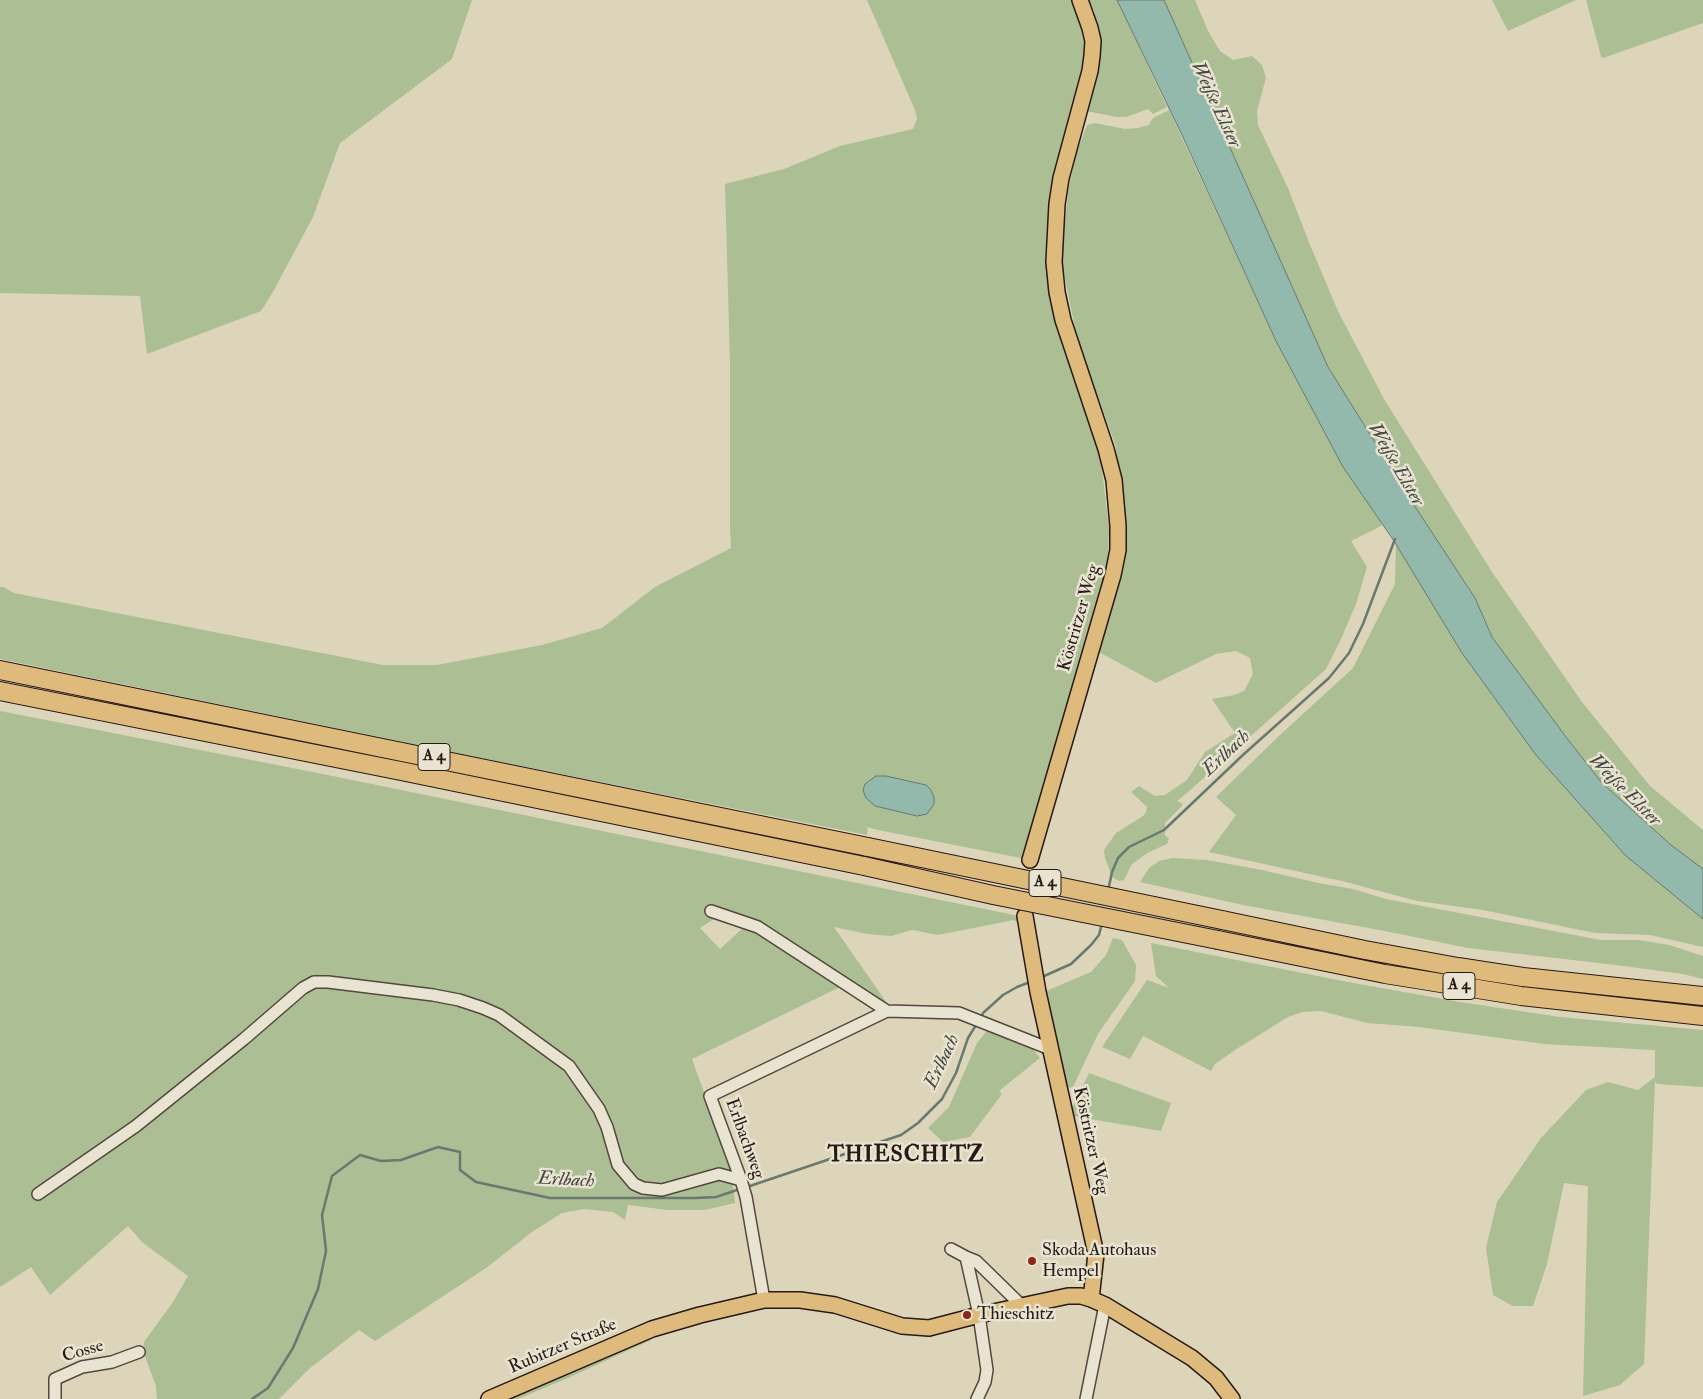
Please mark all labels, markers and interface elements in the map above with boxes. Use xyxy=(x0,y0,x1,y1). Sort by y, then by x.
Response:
water label: Weiße Elster xyxy=(1185,58,1245,152)
water label: Weiße Elster xyxy=(1362,419,1428,511)
street label: Köstritzer Weg xyxy=(1054,562,1106,674)
water label: Erlbach xyxy=(1198,726,1256,782)
road number: A 4 xyxy=(418,744,450,770)
water label: Weiße Elster xyxy=(1583,750,1665,832)
road number: A 4 xyxy=(1029,870,1061,896)
road number: A 4 xyxy=(1443,972,1475,999)
water label: Erlbach xyxy=(921,1031,965,1093)
street label: Köstritzer Weg xyxy=(1067,1085,1113,1197)
street label: Erlbachweg xyxy=(719,1096,769,1182)
district label: THIESCHITZ xyxy=(826,1143,986,1169)
water label: Erlbach xyxy=(537,1168,595,1194)
place label: Skoda Autohaus Hempel xyxy=(1042,1240,1156,1282)
marker: Skoda Autohaus Hempel xyxy=(1026,1255,1038,1267)
place label: Thieschitz xyxy=(977,1304,1054,1326)
marker: Thieschitz xyxy=(961,1309,973,1321)
street label: Rubitzer Straße xyxy=(506,1315,620,1379)
street label: Cosse xyxy=(60,1336,106,1368)

